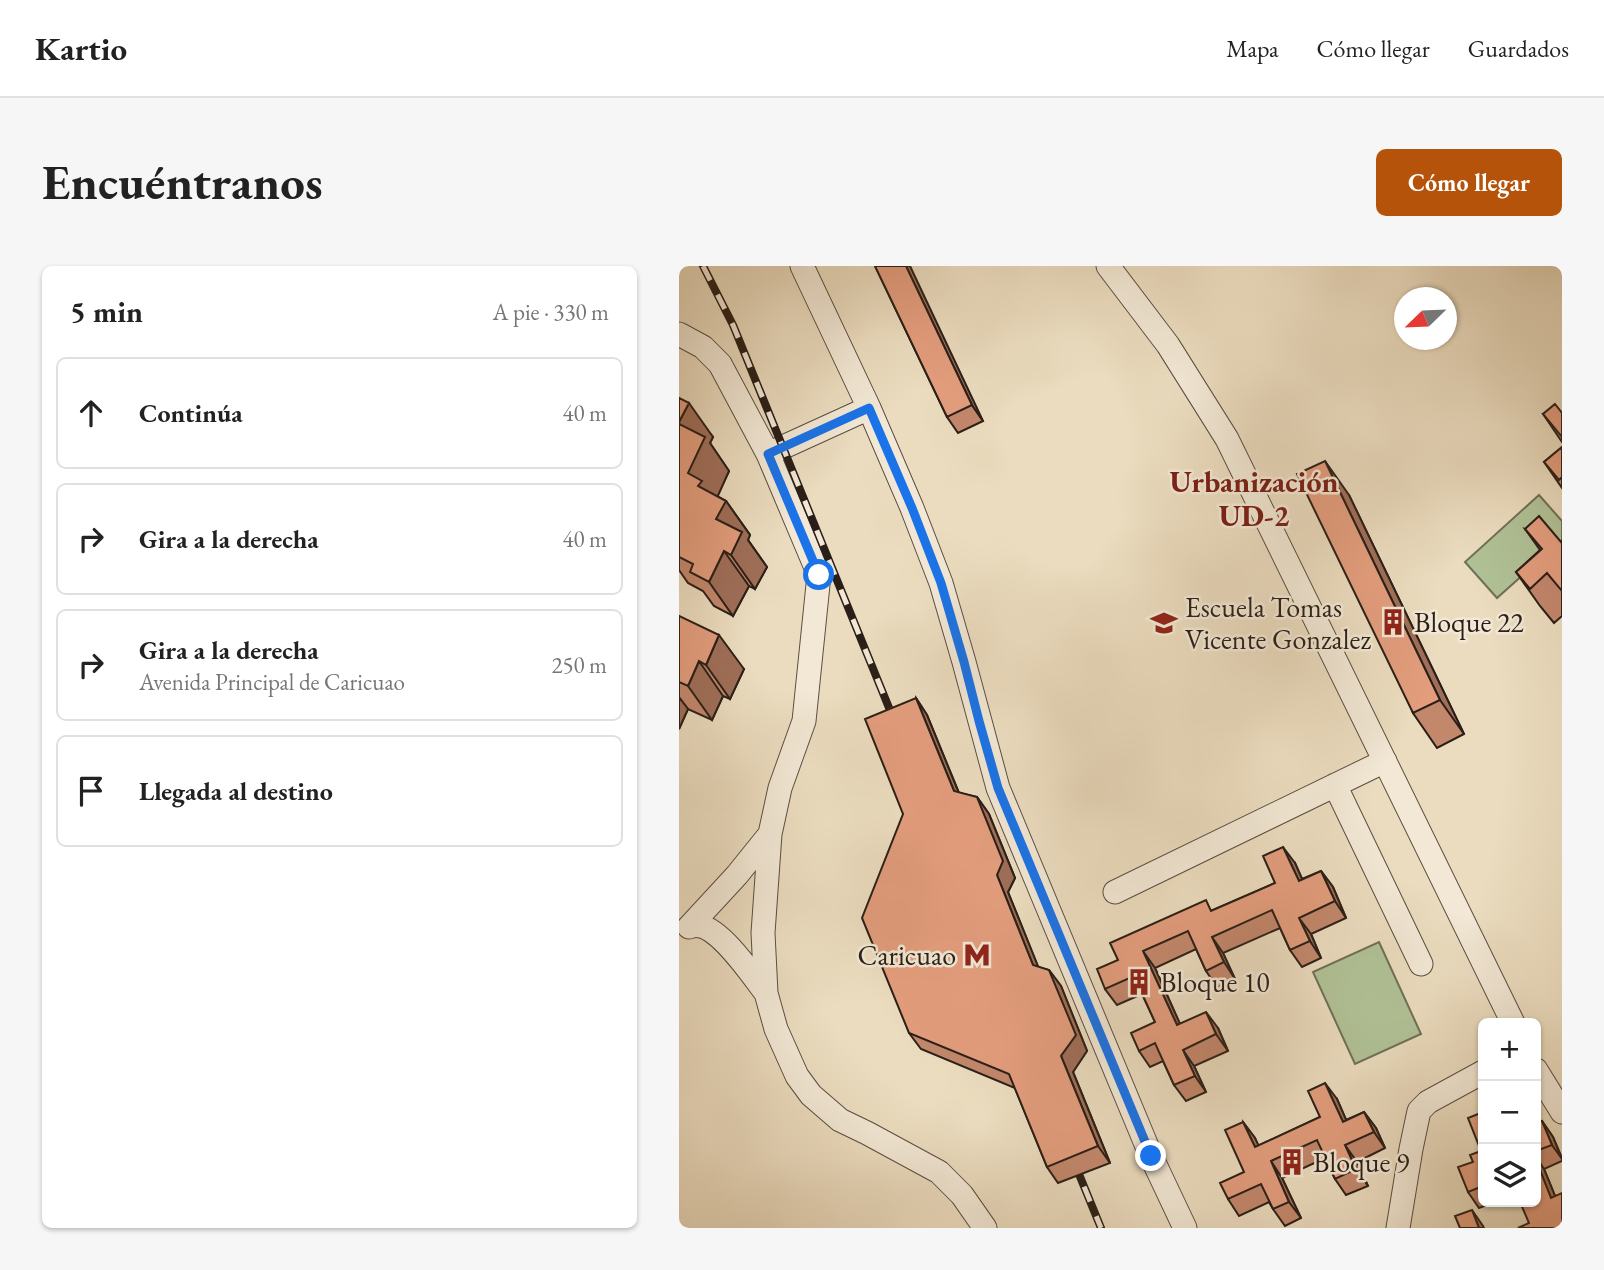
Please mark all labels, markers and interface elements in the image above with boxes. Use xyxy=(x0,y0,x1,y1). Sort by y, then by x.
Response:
text: Kartio xyxy=(35,27,127,70)
text: Mapa xyxy=(1226,33,1279,64)
text: Cómo llegar xyxy=(1317,33,1430,64)
text: Guardados xyxy=(1468,33,1569,64)
button: Cómo llegar xyxy=(1376,149,1562,216)
text: Encuéntranos xyxy=(42,150,323,214)
north arrow xyxy=(1394,287,1457,350)
text: 5 min xyxy=(70,292,143,331)
text: A pie · 330 m xyxy=(493,297,609,327)
icon: ahead xyxy=(72,394,110,432)
text: Continúa xyxy=(139,396,243,430)
text: 40 m xyxy=(562,398,607,428)
district label: Urbanización UD-2 xyxy=(1169,462,1339,535)
icon: right xyxy=(72,520,110,558)
text: Gira a la derecha xyxy=(139,522,319,556)
text: 40 m xyxy=(562,524,607,554)
route start xyxy=(803,559,834,590)
place label: Escuela Tomas Vicente Gonzalez xyxy=(1185,589,1371,657)
place label: Bloque 22 xyxy=(1414,604,1524,640)
building icon: Bloque 22 xyxy=(1378,607,1408,637)
school or university icon: Escuela Tomas Vicente Gonzalez xyxy=(1149,608,1179,638)
text: Gira a la derecha xyxy=(139,633,319,667)
icon: right xyxy=(72,646,110,684)
text: 250 m xyxy=(551,650,607,680)
text: Avenida Principal de Caricuao xyxy=(139,667,405,697)
icon: arrive xyxy=(72,772,110,810)
text: Llegada al destino xyxy=(139,774,333,808)
place label: Caricuao xyxy=(858,937,956,973)
metro station icon: Caricuao xyxy=(962,940,992,970)
place label: Bloque 10 xyxy=(1160,964,1270,1000)
building icon: Bloque 10 xyxy=(1124,967,1154,997)
map controls xyxy=(1478,1018,1541,1207)
button: + xyxy=(1478,1018,1541,1081)
button: − xyxy=(1478,1081,1541,1144)
route end xyxy=(1135,1140,1166,1171)
place label: Bloque 9 xyxy=(1313,1144,1409,1180)
button: layers xyxy=(1478,1144,1541,1207)
building icon: Bloque 9 xyxy=(1277,1147,1307,1177)

